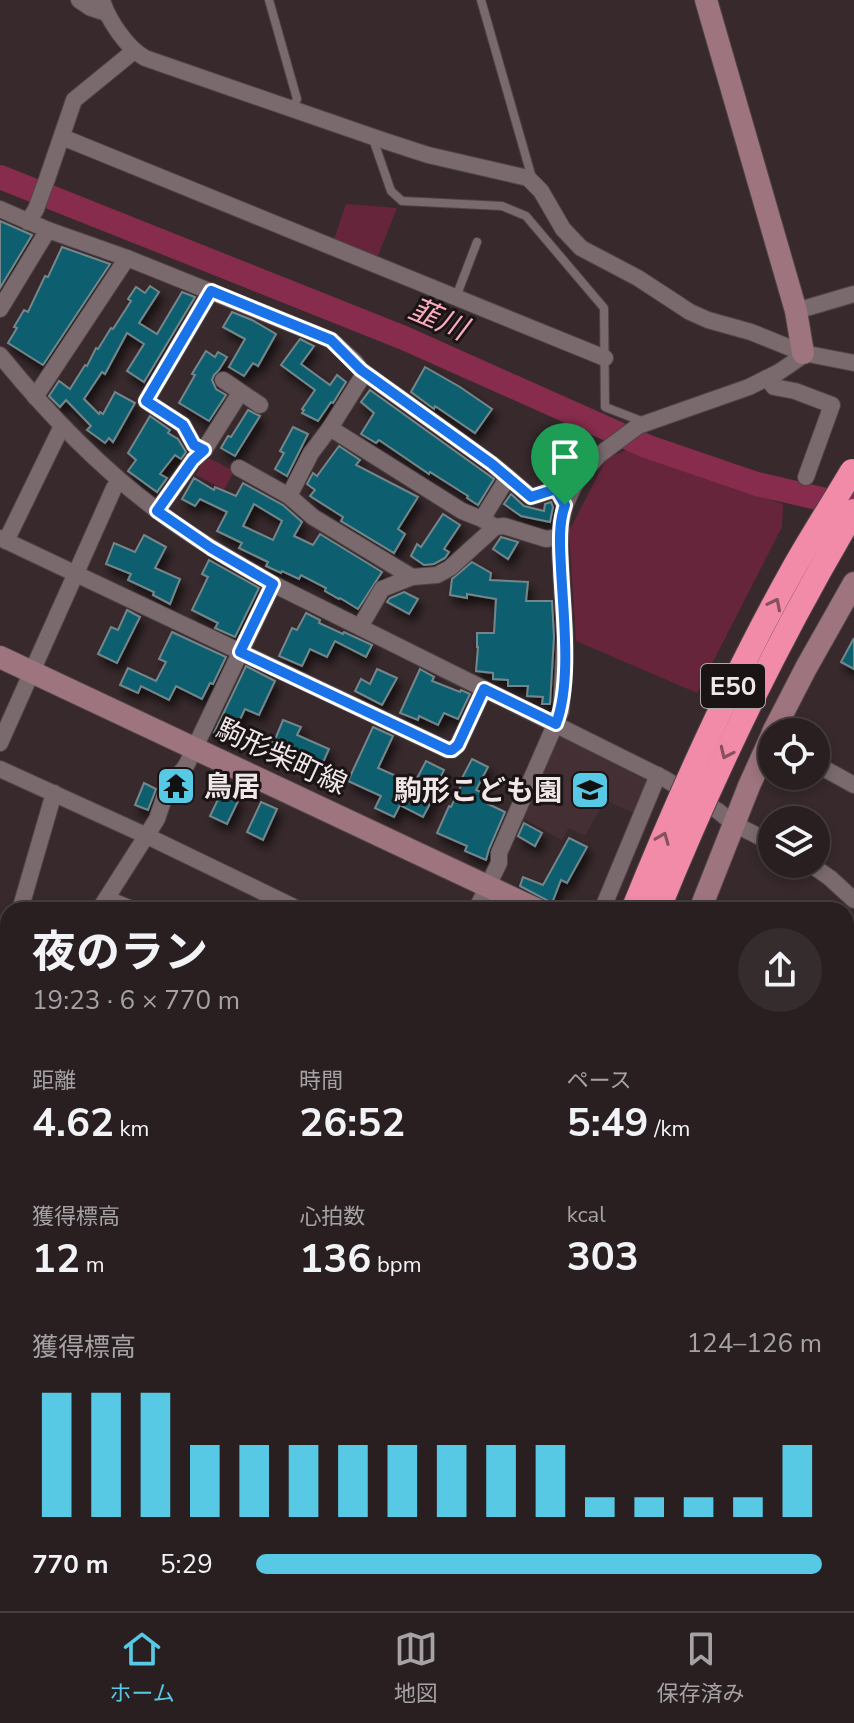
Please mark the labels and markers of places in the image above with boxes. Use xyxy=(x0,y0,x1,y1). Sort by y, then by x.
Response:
pin xyxy=(531,423,599,505)
temple icon: 鳥居 xyxy=(155,765,197,807)
place label: 鳥居 xyxy=(204,768,260,806)
school or university icon: 駒形こども園 xyxy=(569,769,611,811)
place label: 駒形こども園 xyxy=(394,772,562,810)

